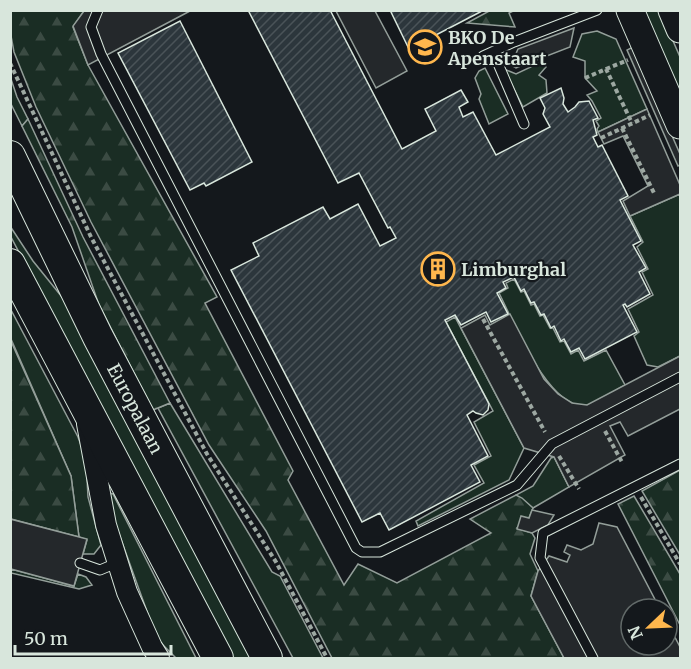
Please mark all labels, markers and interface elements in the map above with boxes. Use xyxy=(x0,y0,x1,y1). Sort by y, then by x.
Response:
place label: BKO De Apenstaart xyxy=(447,26,547,70)
school or university icon: BKO De Apenstaart xyxy=(407,29,443,65)
building icon: Limburghal xyxy=(420,251,456,287)
place label: Limburghal xyxy=(461,258,566,281)
street label: Europalaan xyxy=(102,359,169,457)
north arrow xyxy=(619,597,679,657)
scale bar xyxy=(15,618,171,656)
text: N xyxy=(623,623,647,643)
text: 50 m xyxy=(24,627,68,650)

